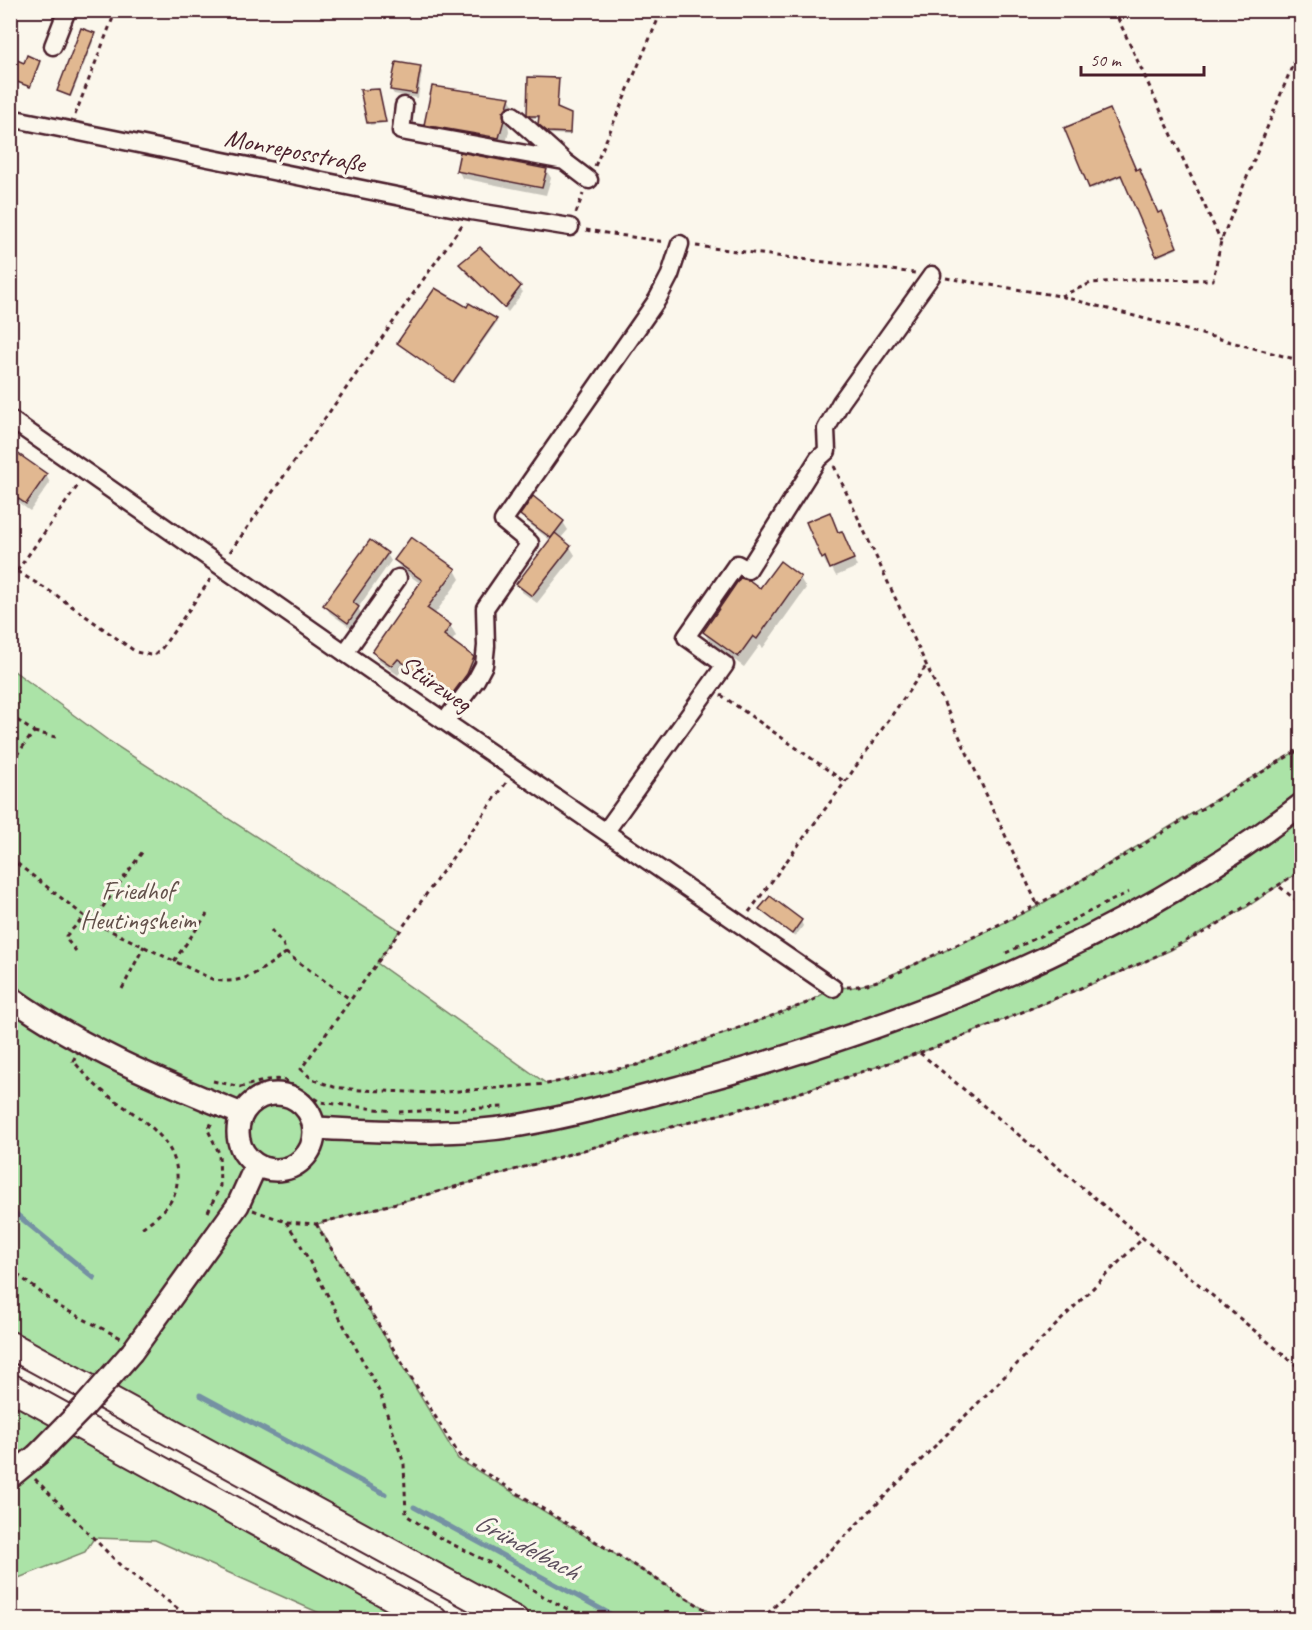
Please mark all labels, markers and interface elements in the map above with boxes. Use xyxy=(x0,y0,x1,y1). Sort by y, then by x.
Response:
scale bar xyxy=(1081,39,1204,77)
text: 50 m xyxy=(1090,49,1123,71)
street label: Monreposstraße xyxy=(222,121,370,181)
street label: Stürzweg xyxy=(393,647,480,720)
park label: Friedhof Heutingsheim xyxy=(80,874,197,937)
water label: Gründelbach xyxy=(469,1504,587,1588)

